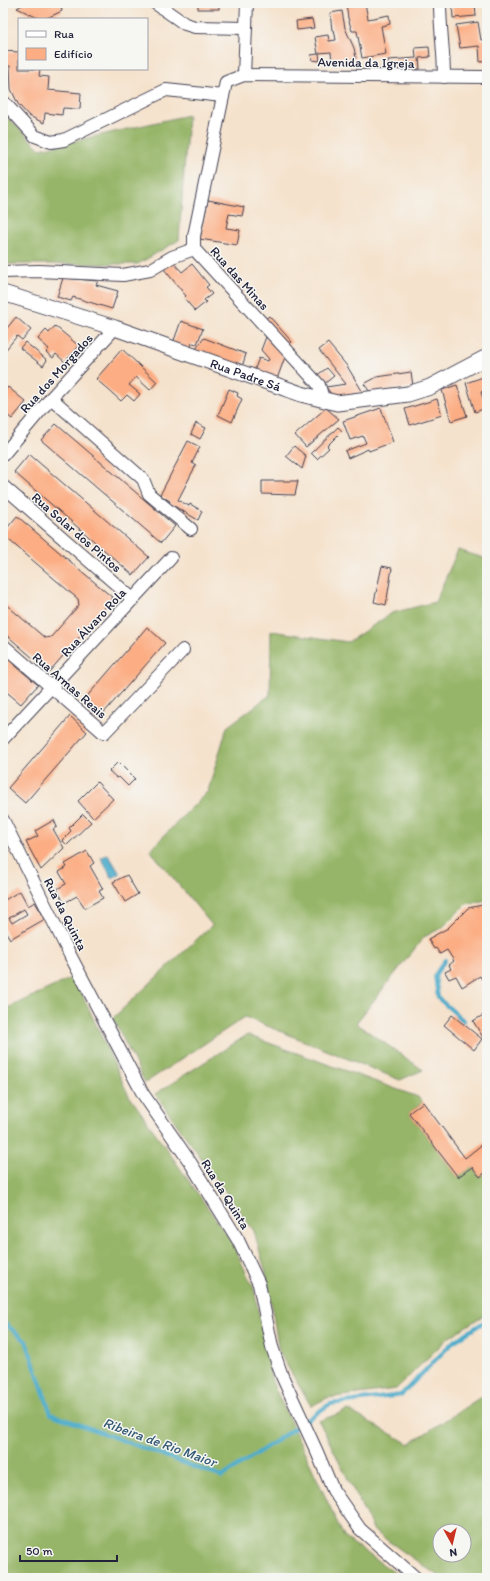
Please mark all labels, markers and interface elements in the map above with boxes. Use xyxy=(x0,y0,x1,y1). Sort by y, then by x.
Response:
legend xyxy=(18,18,148,70)
text: Rua xyxy=(54,27,74,41)
text: Edifício xyxy=(54,47,93,61)
street label: Avenida da Igreja xyxy=(317,54,415,71)
street label: Rua das Minas xyxy=(207,244,272,313)
street label: Rua dos Morgados xyxy=(17,331,96,416)
street label: Rua Padre Sá xyxy=(208,355,283,394)
street label: Rua Solar dos Pintos xyxy=(29,489,125,576)
street label: Rua Álvaro Rola xyxy=(58,585,129,660)
street label: Rua Armas Reais xyxy=(30,649,110,722)
street label: Rua da Quinta xyxy=(41,875,90,953)
street label: Rua da Quinta xyxy=(198,1156,253,1232)
water label: Ribeira de Rio Maior xyxy=(101,1414,220,1471)
north arrow xyxy=(432,1523,472,1563)
scale bar xyxy=(20,1537,117,1563)
text: 50 m xyxy=(26,1544,52,1558)
text: N xyxy=(449,1545,458,1559)

